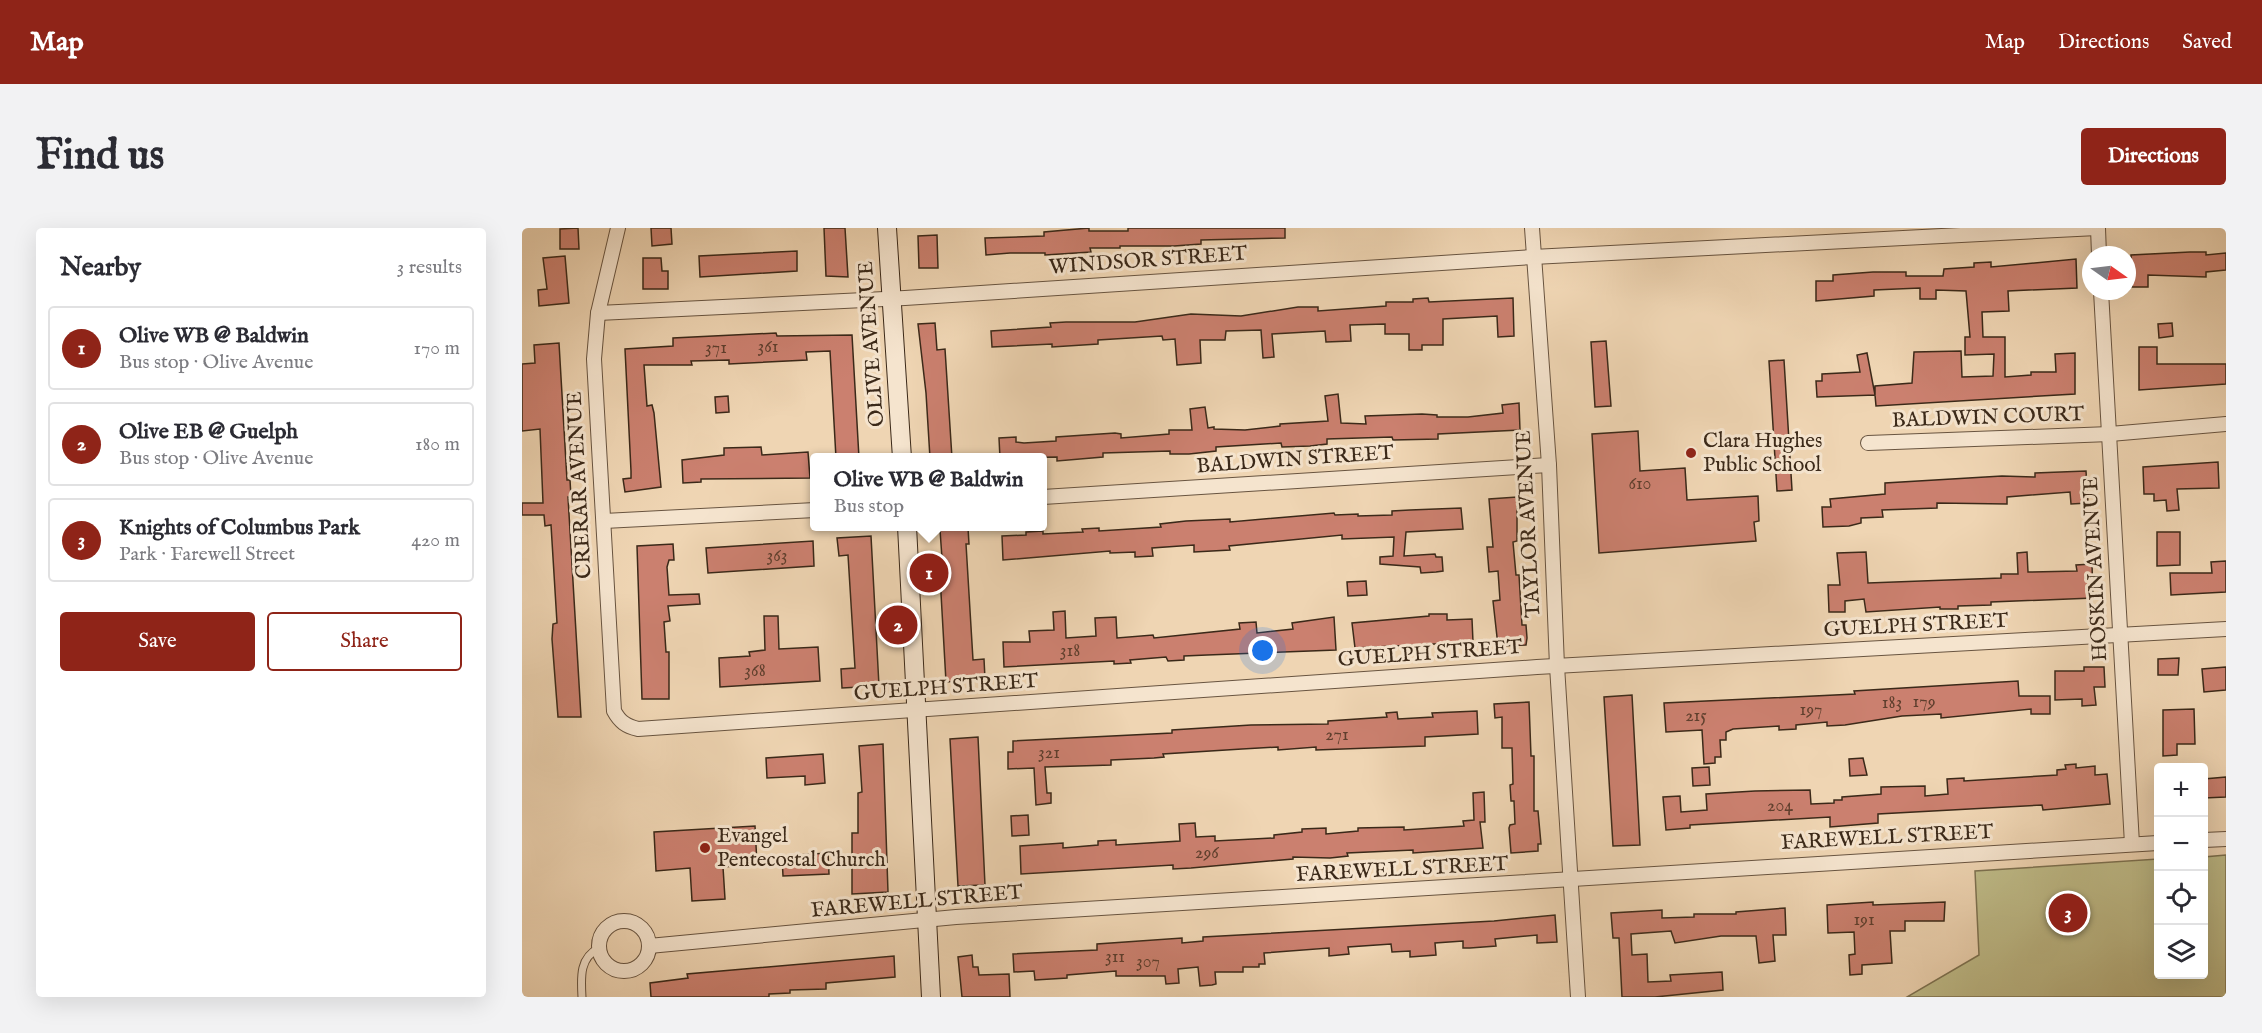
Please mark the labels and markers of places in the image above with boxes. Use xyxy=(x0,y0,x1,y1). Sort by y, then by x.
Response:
place label: Clara Hughes Public School xyxy=(1703,428,1822,479)
marker: Clara Hughes Public School xyxy=(1684,446,1698,460)
pin: 1 xyxy=(910,550,948,596)
pin: 2 xyxy=(878,602,917,648)
place label: Evangel Pentecostal Church xyxy=(717,823,886,874)
marker: Evangel Pentecostal Church xyxy=(698,841,712,855)
pin: 3 xyxy=(2048,890,2088,936)

